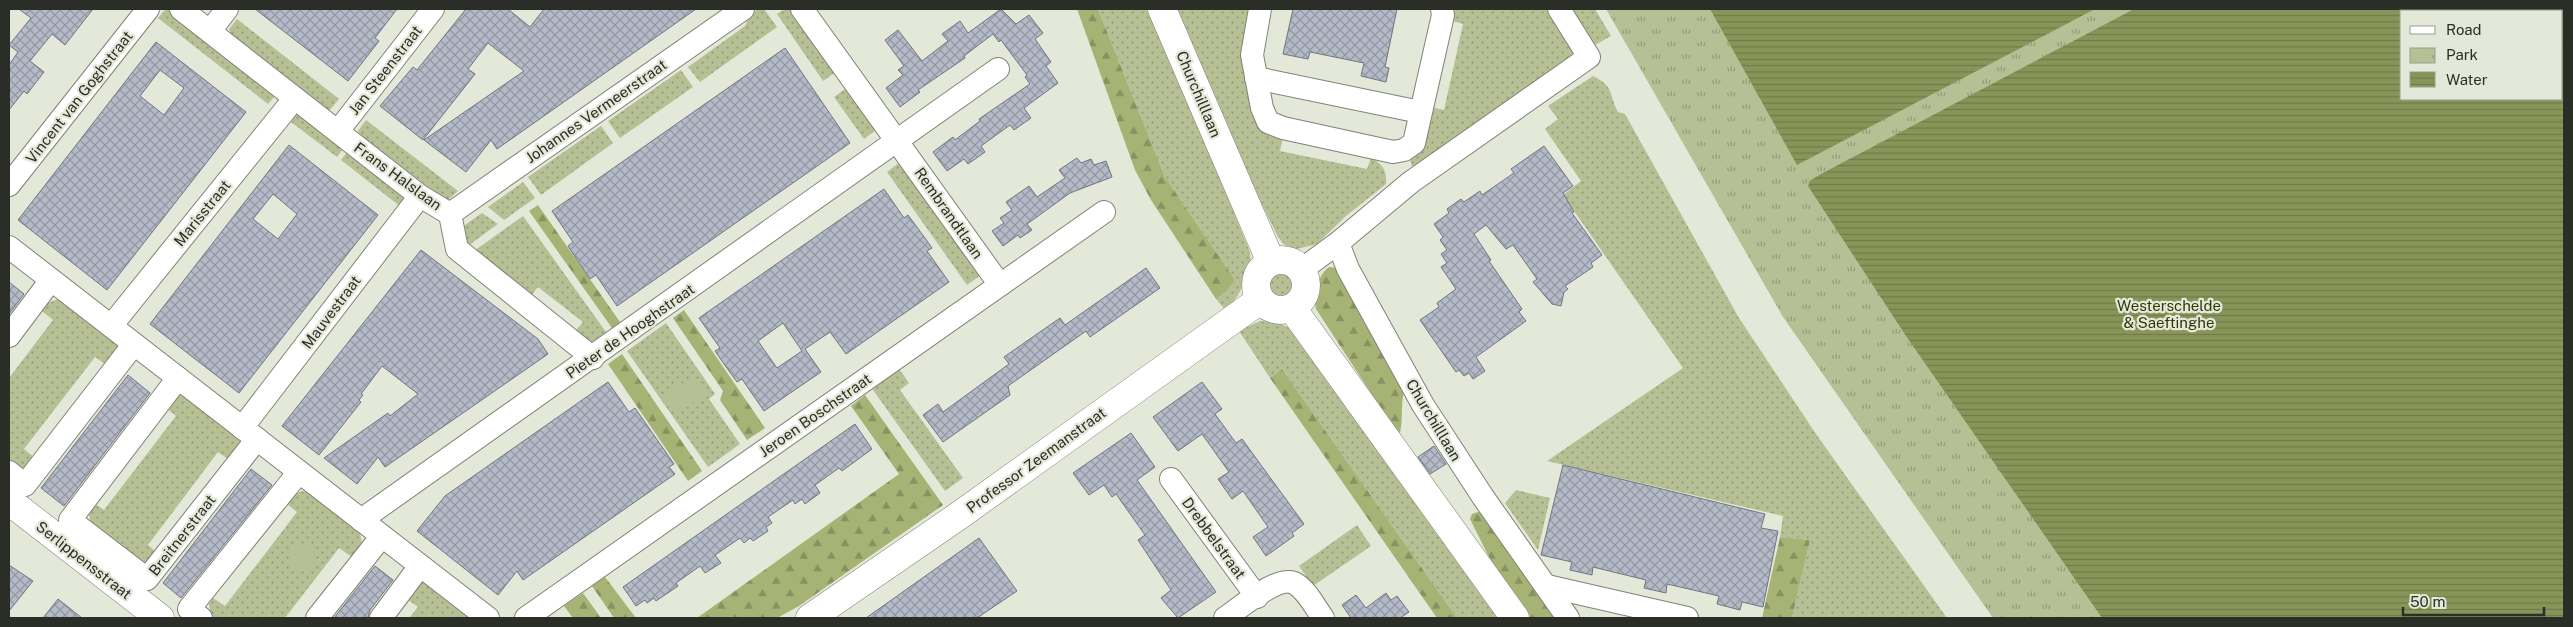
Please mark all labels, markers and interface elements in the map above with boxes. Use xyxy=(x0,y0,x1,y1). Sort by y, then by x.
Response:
legend xyxy=(2400,10,2563,100)
text: Road xyxy=(2446,21,2482,38)
street label: Jan Steenstraat xyxy=(345,22,425,118)
street label: Vincent van Goghstraat xyxy=(22,27,136,166)
text: Park xyxy=(2446,46,2478,63)
street label: Churchilllaan xyxy=(1173,48,1225,140)
street label: Johannes Vermeerstraat xyxy=(522,56,670,166)
text: Water xyxy=(2446,71,2488,88)
street label: Frans Halslaan xyxy=(351,139,445,213)
street label: Rembrandtlaan xyxy=(911,164,987,262)
street label: Marisstraat xyxy=(170,177,234,249)
street label: Mauvestraat xyxy=(298,272,364,352)
street label: Pieter de Hooghstraat xyxy=(562,280,698,382)
park label: Westerschelde & Saeftinghe xyxy=(2117,297,2221,331)
street label: Jeroen Boschstraat xyxy=(756,370,874,460)
street label: Churchilllaan xyxy=(1403,376,1465,464)
street label: Professor Zeemanstraat xyxy=(963,404,1109,516)
street label: Breitnerstraat xyxy=(145,491,219,579)
street label: Drebbelstraat xyxy=(1179,494,1249,582)
street label: Serlippensstraat xyxy=(33,518,135,603)
scale bar xyxy=(2403,584,2544,616)
text: 50 m xyxy=(2410,593,2445,610)

